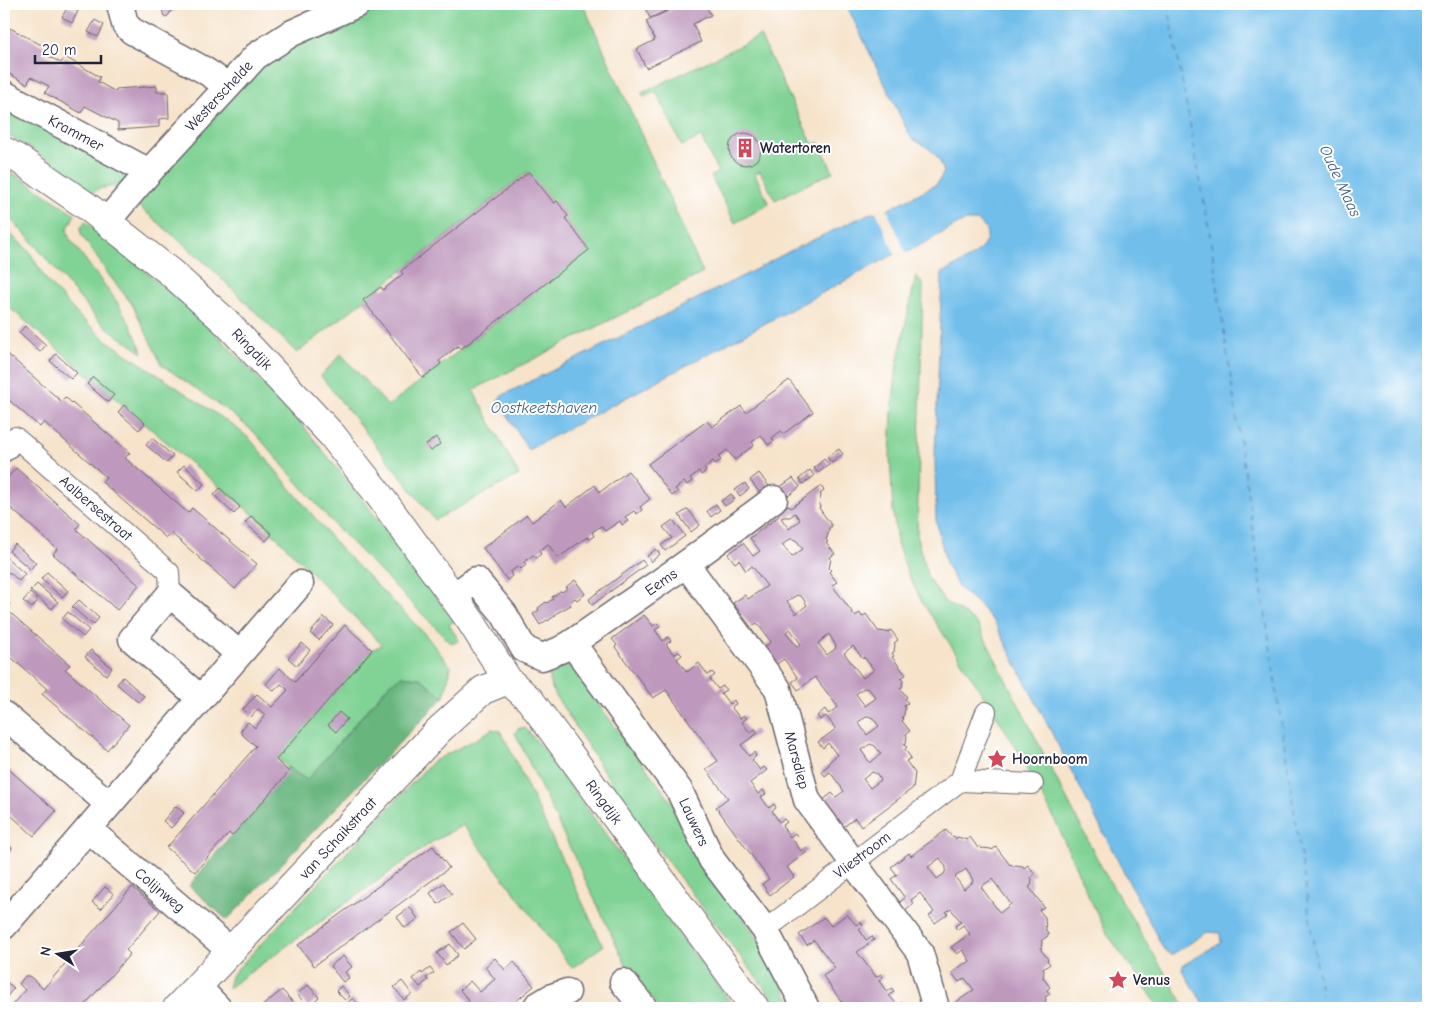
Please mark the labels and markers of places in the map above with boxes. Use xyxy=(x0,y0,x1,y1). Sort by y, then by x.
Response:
building icon: Watertoren xyxy=(734,137,756,159)
place label: Watertoren xyxy=(760,139,831,157)
place icon: Hoornboom xyxy=(986,748,1008,770)
place label: Hoornboom xyxy=(1012,750,1088,768)
place icon: Venus xyxy=(1107,969,1129,991)
place label: Venus xyxy=(1133,971,1170,989)

